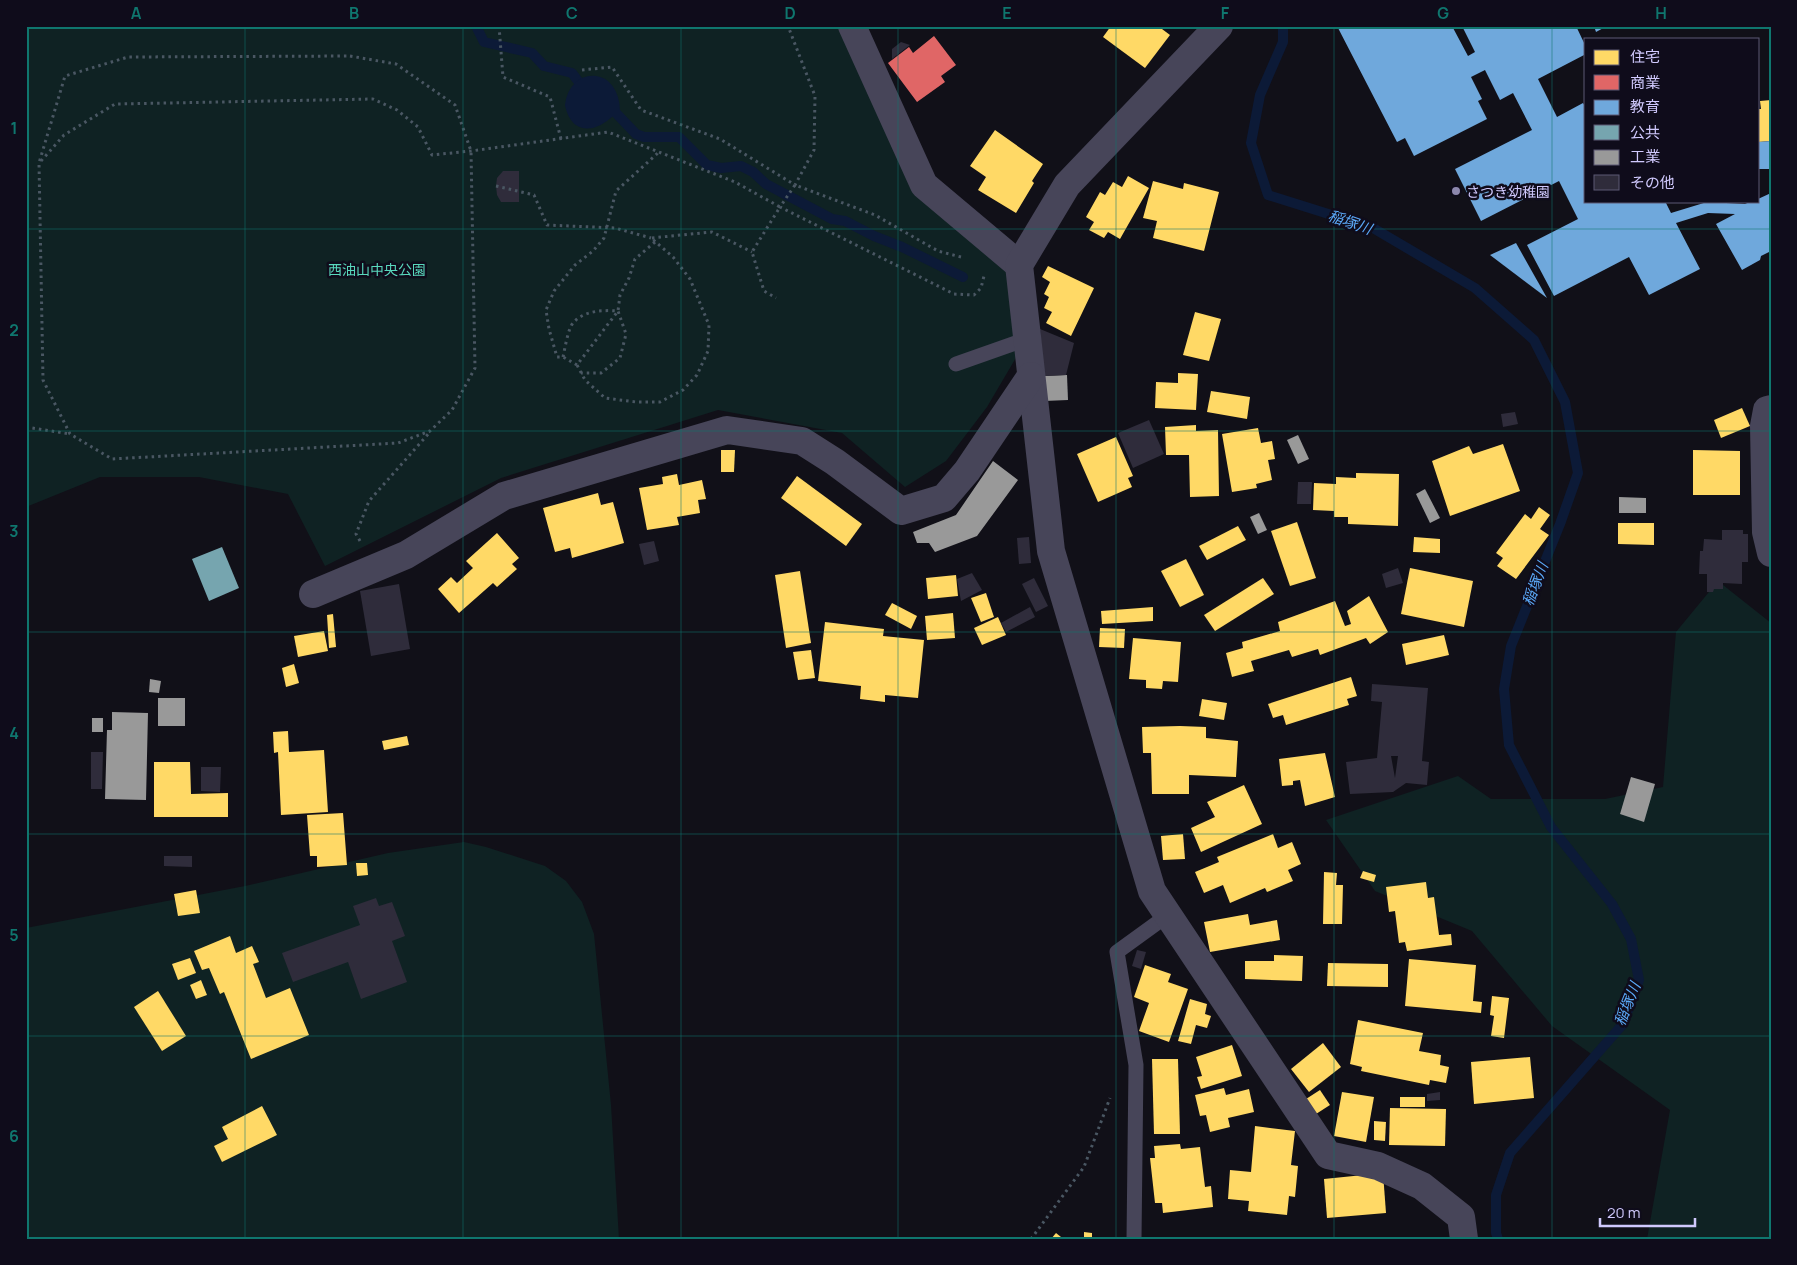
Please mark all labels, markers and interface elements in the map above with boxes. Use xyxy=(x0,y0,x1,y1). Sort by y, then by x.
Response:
text: A xyxy=(131,2,142,24)
text: B xyxy=(349,2,359,24)
text: C xyxy=(566,2,578,24)
text: D xyxy=(784,2,796,24)
text: E xyxy=(1002,2,1012,24)
text: F xyxy=(1221,2,1230,24)
text: G xyxy=(1437,2,1449,24)
text: H xyxy=(1655,2,1667,24)
legend xyxy=(1584,38,1760,202)
text: 住宅 xyxy=(1630,46,1660,67)
text: 商業 xyxy=(1630,72,1660,93)
text: 教育 xyxy=(1630,96,1660,117)
text: 1 xyxy=(10,117,18,139)
text: 公共 xyxy=(1630,122,1660,143)
text: 工業 xyxy=(1630,146,1660,167)
text: その他 xyxy=(1630,172,1675,193)
place label: さつき幼稚園 xyxy=(1466,182,1550,201)
marker: さつき幼稚園 xyxy=(1450,185,1462,197)
water label: 稲塚川 xyxy=(1325,205,1377,240)
park label: 西油山中央公園 xyxy=(328,260,426,279)
text: 2 xyxy=(9,319,19,341)
text: 3 xyxy=(9,520,19,542)
water label: 稲塚川 xyxy=(1517,557,1554,609)
text: 4 xyxy=(9,722,19,744)
text: 5 xyxy=(9,924,19,946)
water label: 稲塚川 xyxy=(1609,977,1646,1029)
text: 6 xyxy=(9,1125,19,1147)
scale bar xyxy=(1600,1195,1694,1227)
text: 20 m xyxy=(1607,1202,1640,1223)

